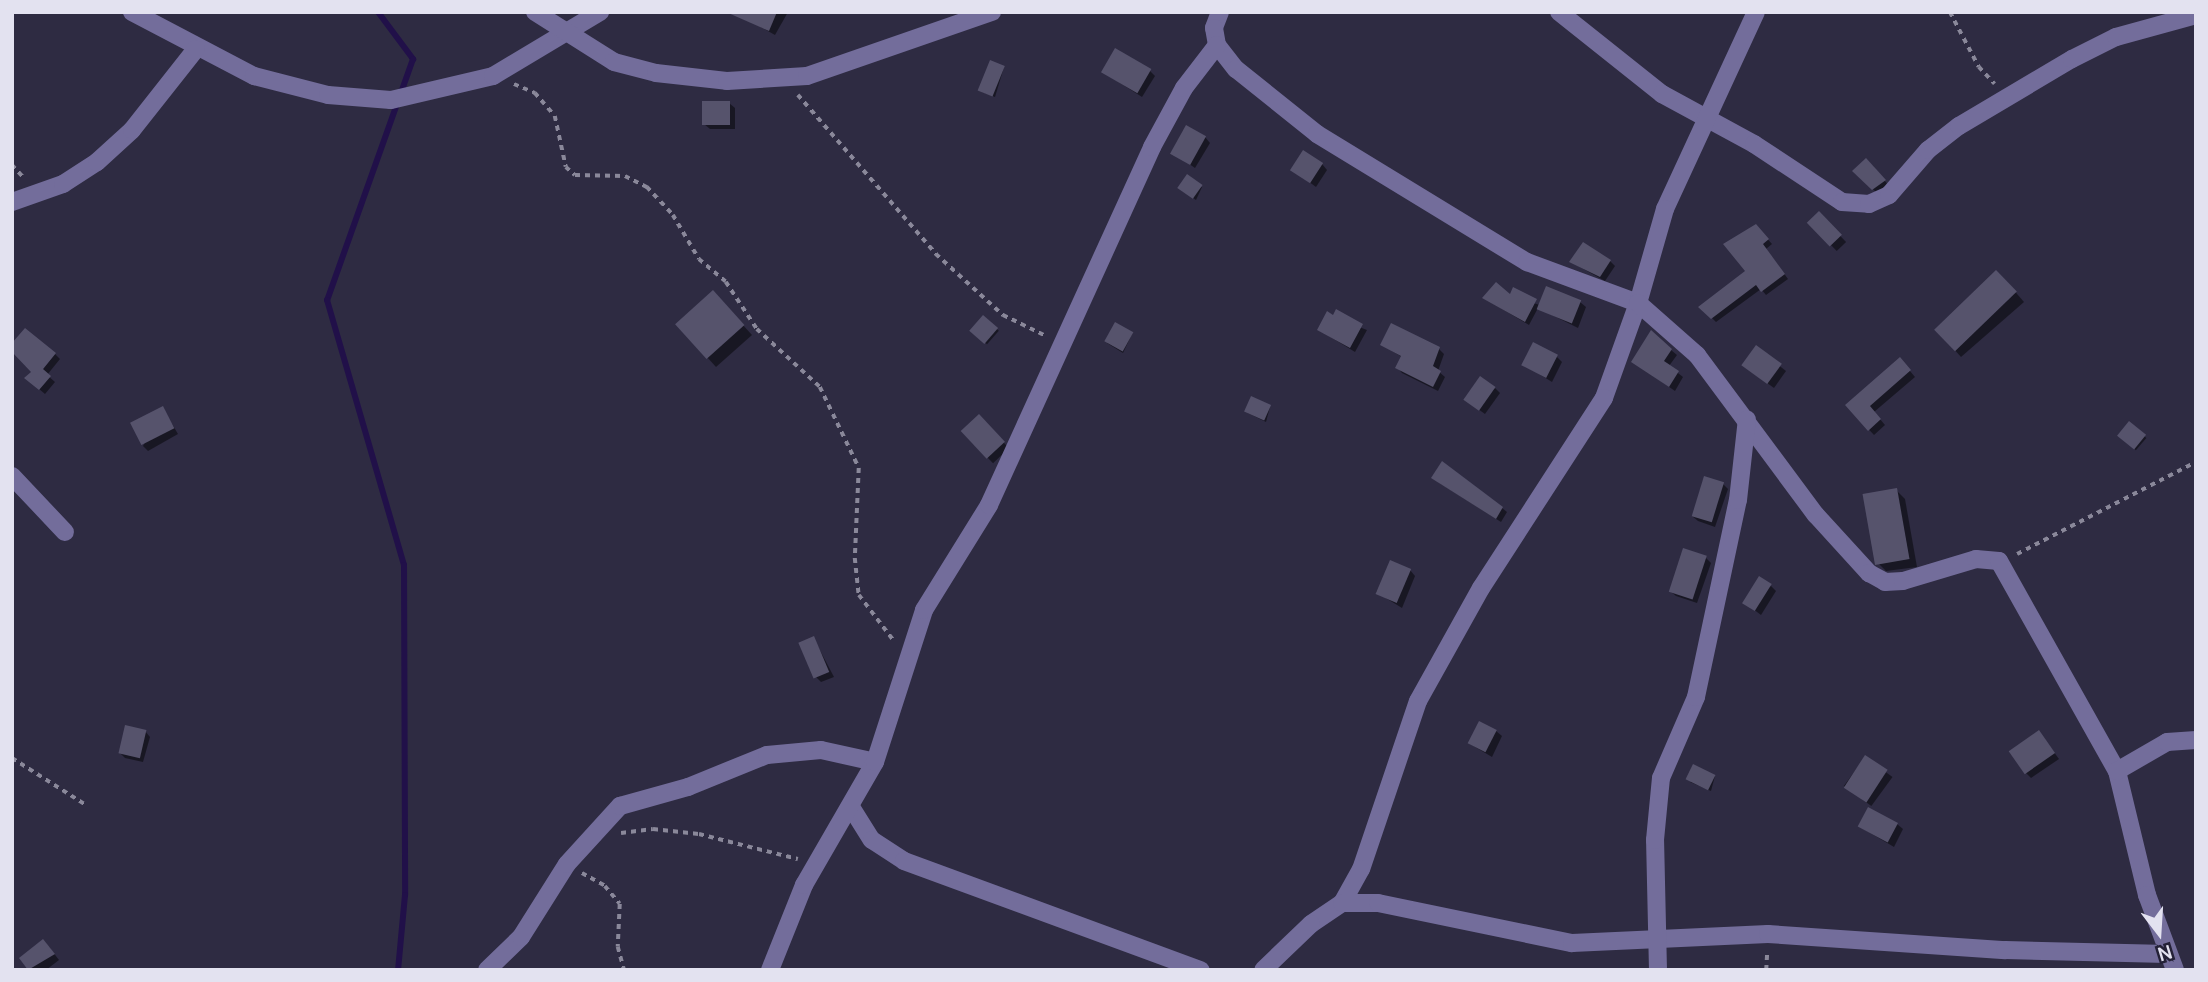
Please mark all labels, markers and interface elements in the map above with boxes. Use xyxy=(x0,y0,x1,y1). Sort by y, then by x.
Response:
north arrow xyxy=(2124,898,2194,968)
text: N xyxy=(2155,939,2175,968)

